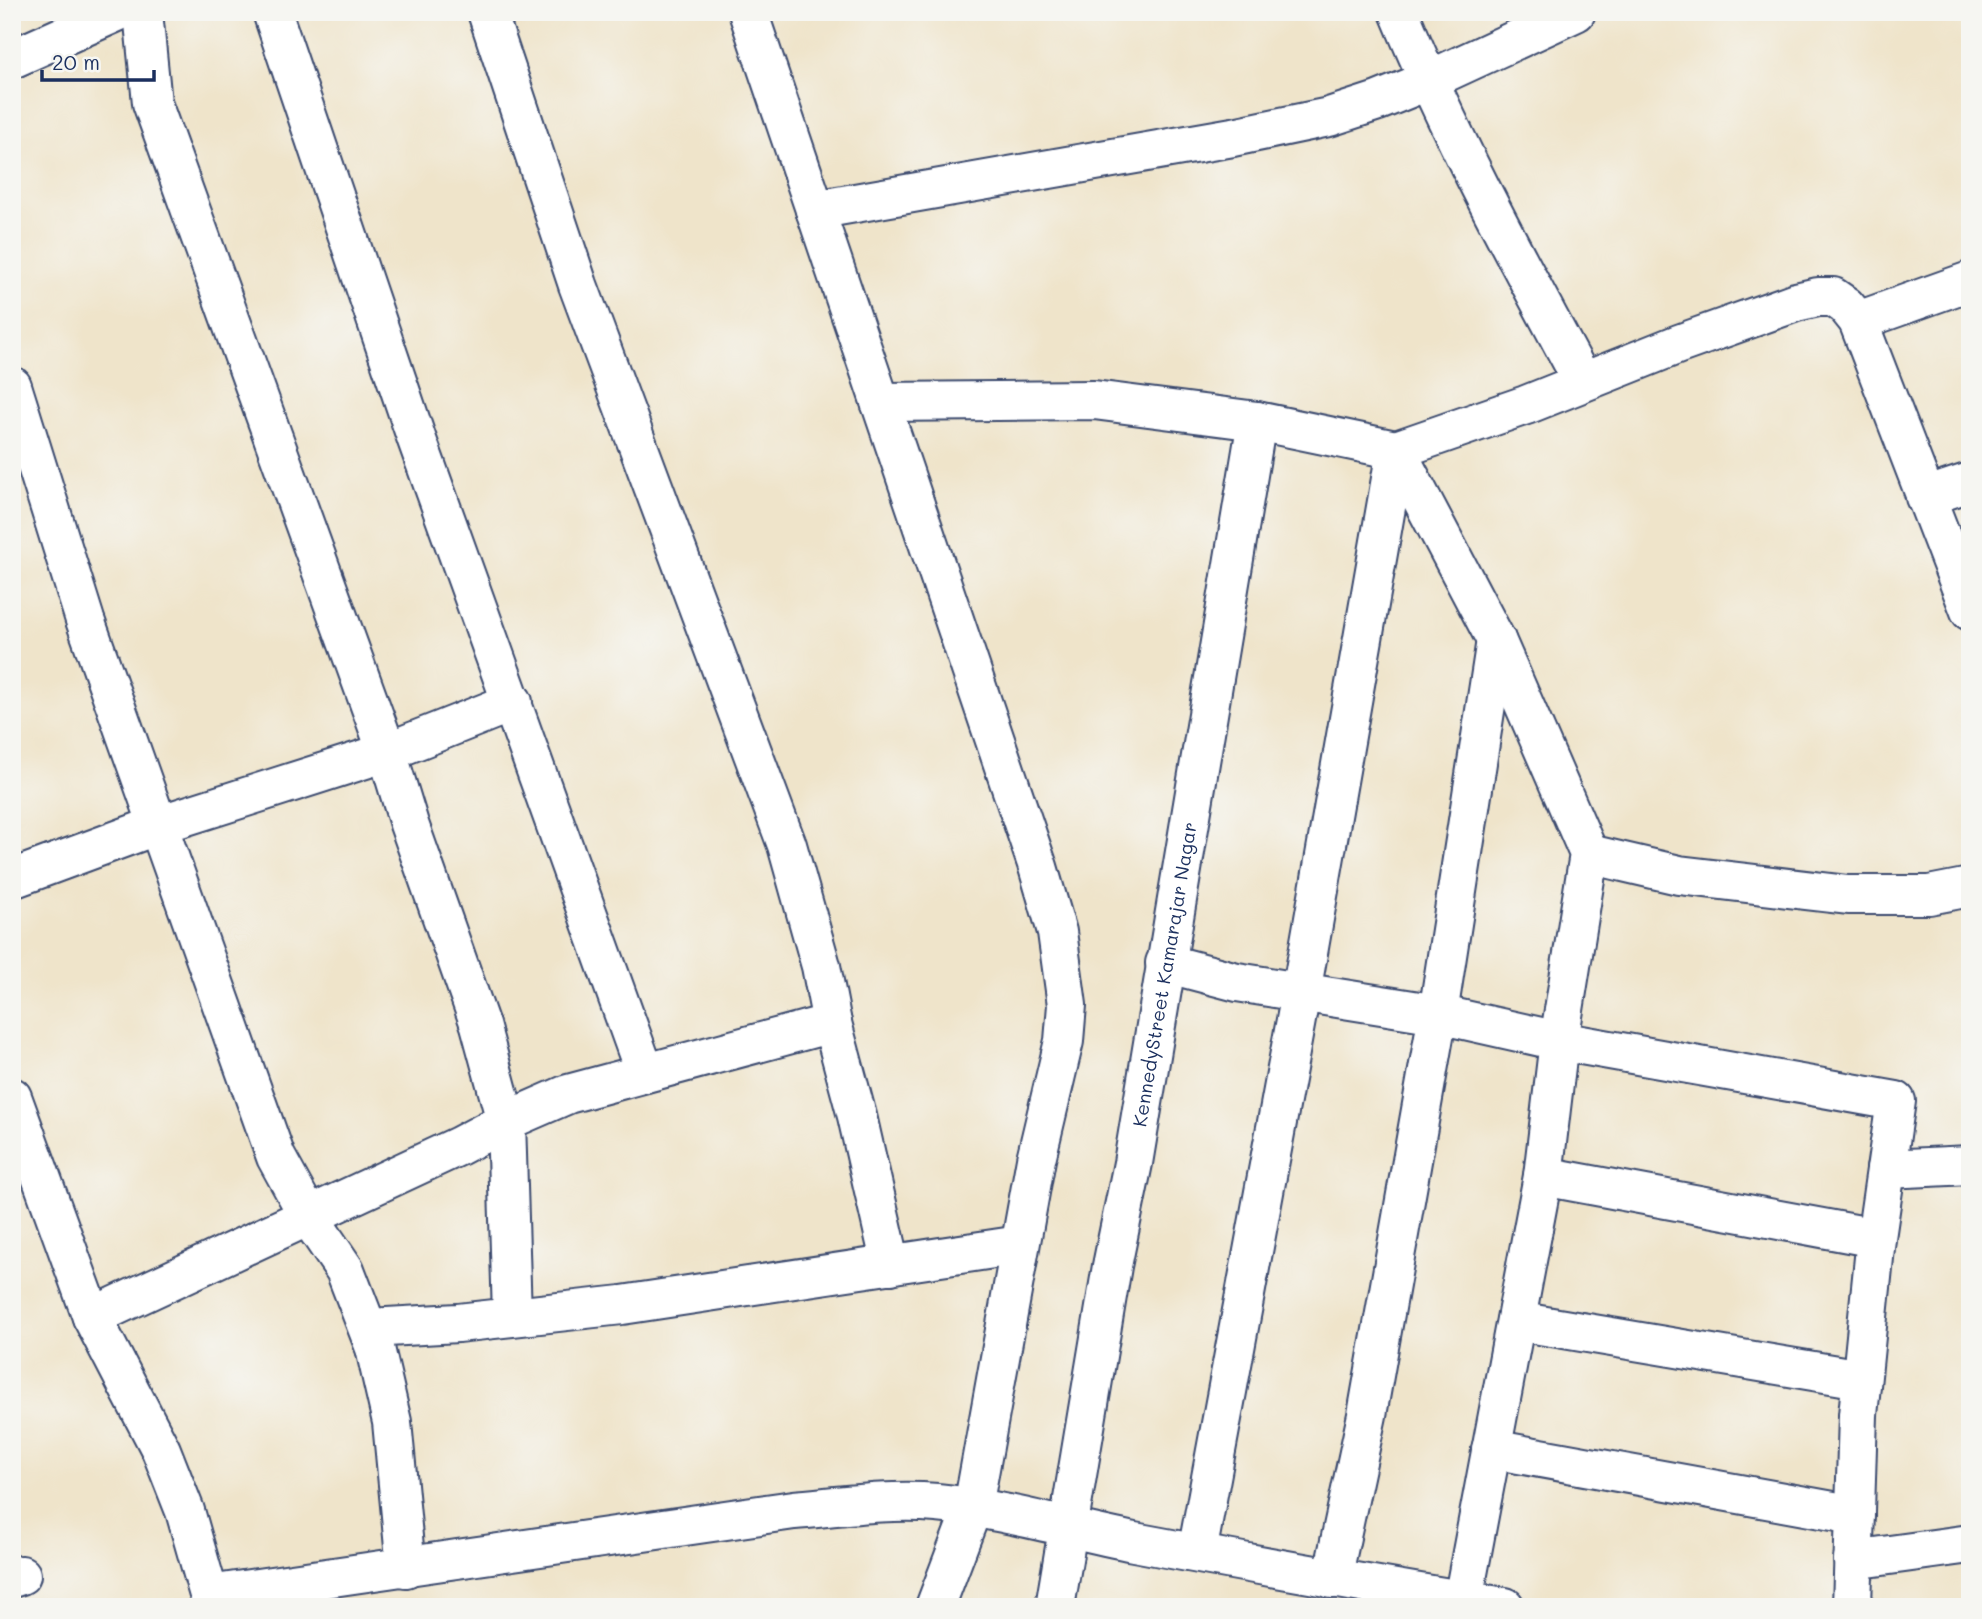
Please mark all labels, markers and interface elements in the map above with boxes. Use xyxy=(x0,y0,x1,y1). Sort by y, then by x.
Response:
scale bar xyxy=(42,38,154,82)
text: 20 m xyxy=(52,48,100,75)
street label: KennedyStreet Kamarajar Nagar xyxy=(1126,820,1202,1129)

